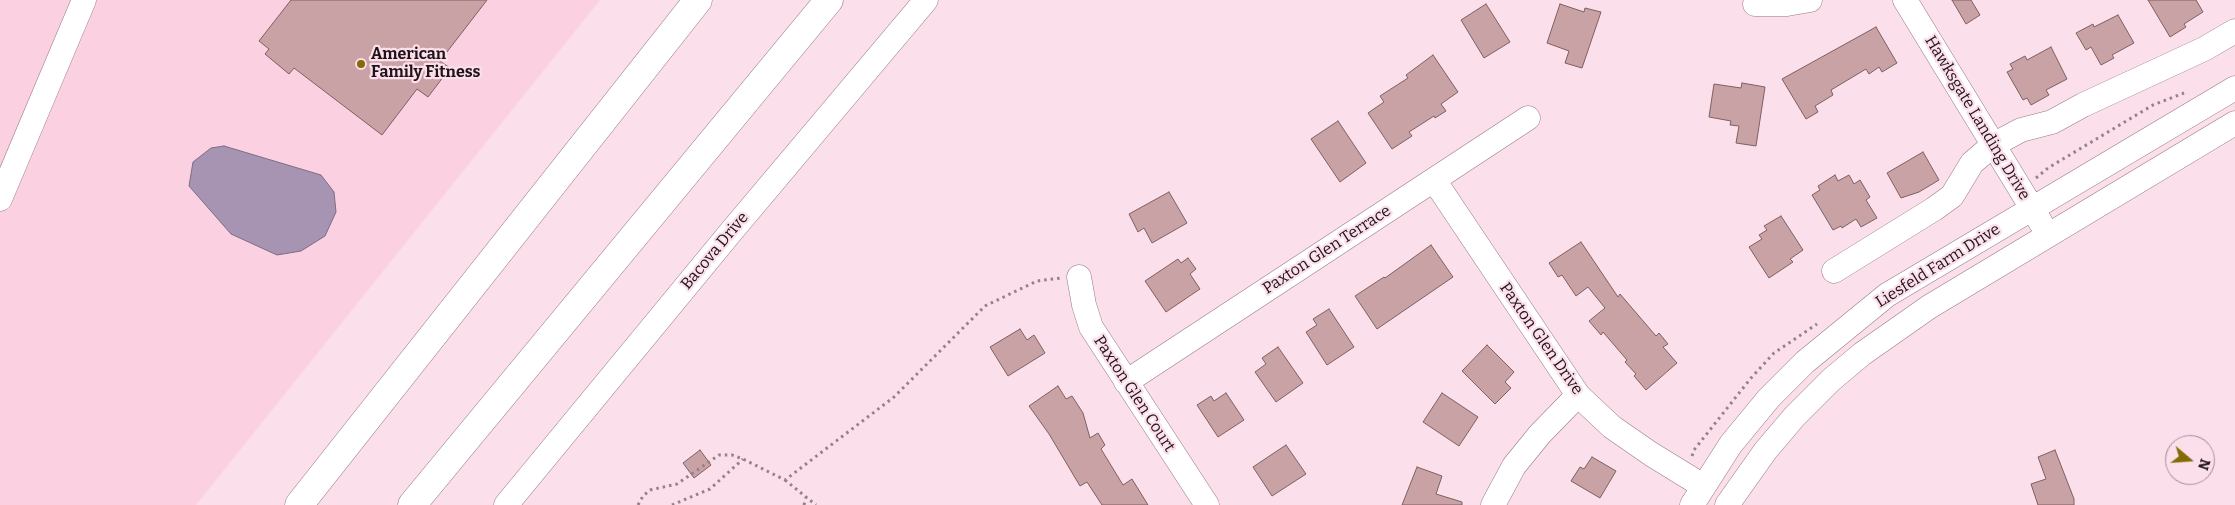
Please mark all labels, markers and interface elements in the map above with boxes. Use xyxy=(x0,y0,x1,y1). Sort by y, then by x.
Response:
street label: Hawksgate Landing Drive xyxy=(1920,32,2034,204)
place label: American Family Fitness xyxy=(371,45,480,83)
marker: American Family Fitness xyxy=(355,58,367,70)
street label: Paxton Glen Terrace xyxy=(1259,201,1395,299)
street label: Bacova Drive xyxy=(677,208,753,294)
street label: Liesfeld Farm Drive xyxy=(1872,220,2004,312)
street label: Paxton Glen Drive xyxy=(1495,279,1587,399)
street label: Paxton Glen Court xyxy=(1089,332,1179,456)
north arrow xyxy=(2165,435,2215,485)
text: N xyxy=(2194,457,2214,472)

